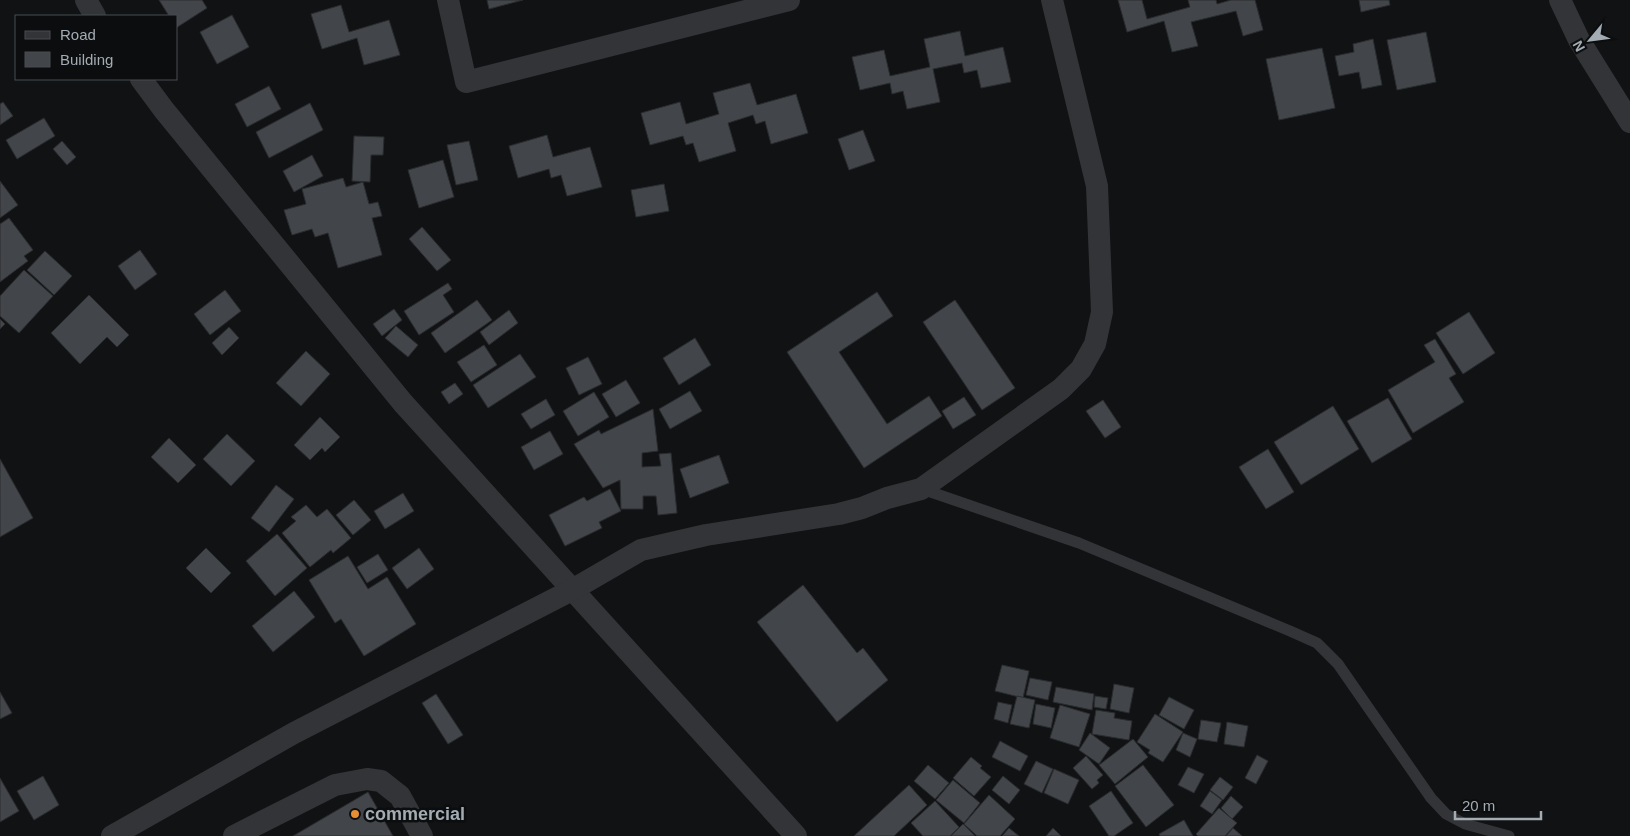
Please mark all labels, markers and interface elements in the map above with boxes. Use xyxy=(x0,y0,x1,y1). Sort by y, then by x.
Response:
legend xyxy=(15,15,178,80)
north arrow xyxy=(1565,15,1615,65)
text: Road xyxy=(60,26,96,43)
text: N xyxy=(1569,38,1588,55)
text: Building xyxy=(60,51,113,68)
scale bar xyxy=(1455,788,1541,820)
text: 20 m xyxy=(1462,797,1495,814)
place label: commercial xyxy=(365,804,465,824)
marker: commercial xyxy=(349,808,361,820)

